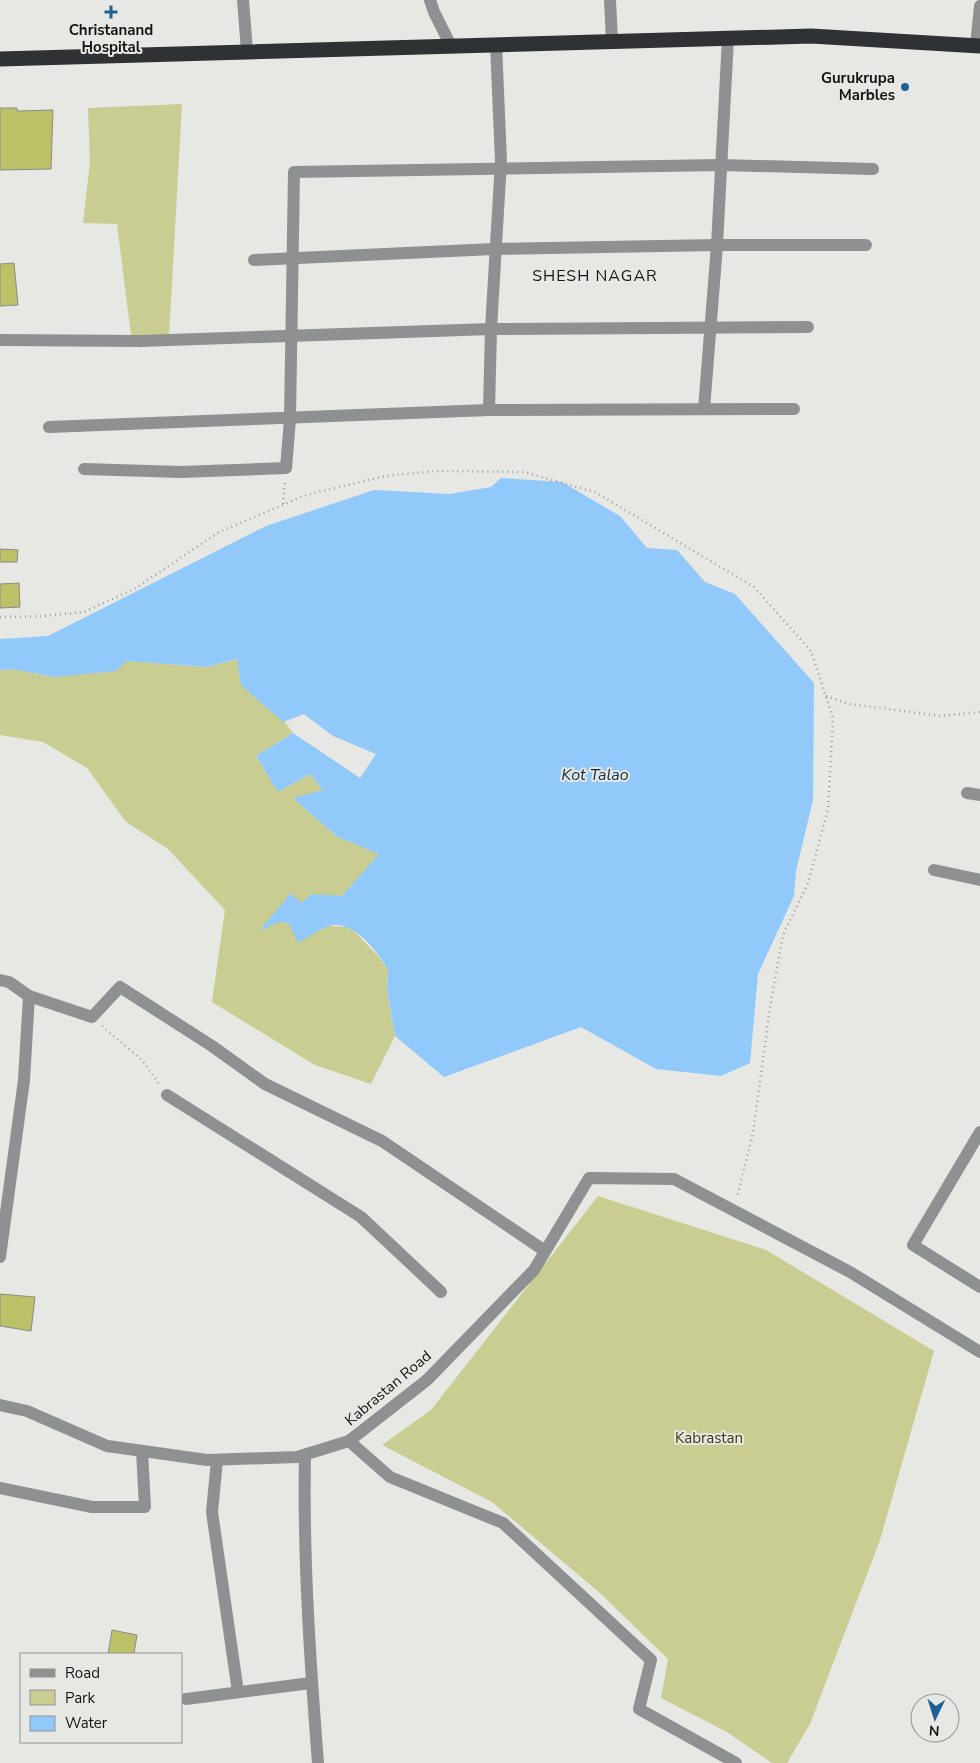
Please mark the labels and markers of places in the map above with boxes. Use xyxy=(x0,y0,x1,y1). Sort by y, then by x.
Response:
marker: Christanand Hospital xyxy=(104,5,118,19)
place label: Christanand Hospital xyxy=(69,20,153,57)
place label: Gurukrupa Marbles xyxy=(821,68,895,105)
marker: Gurukrupa Marbles xyxy=(899,81,911,93)

